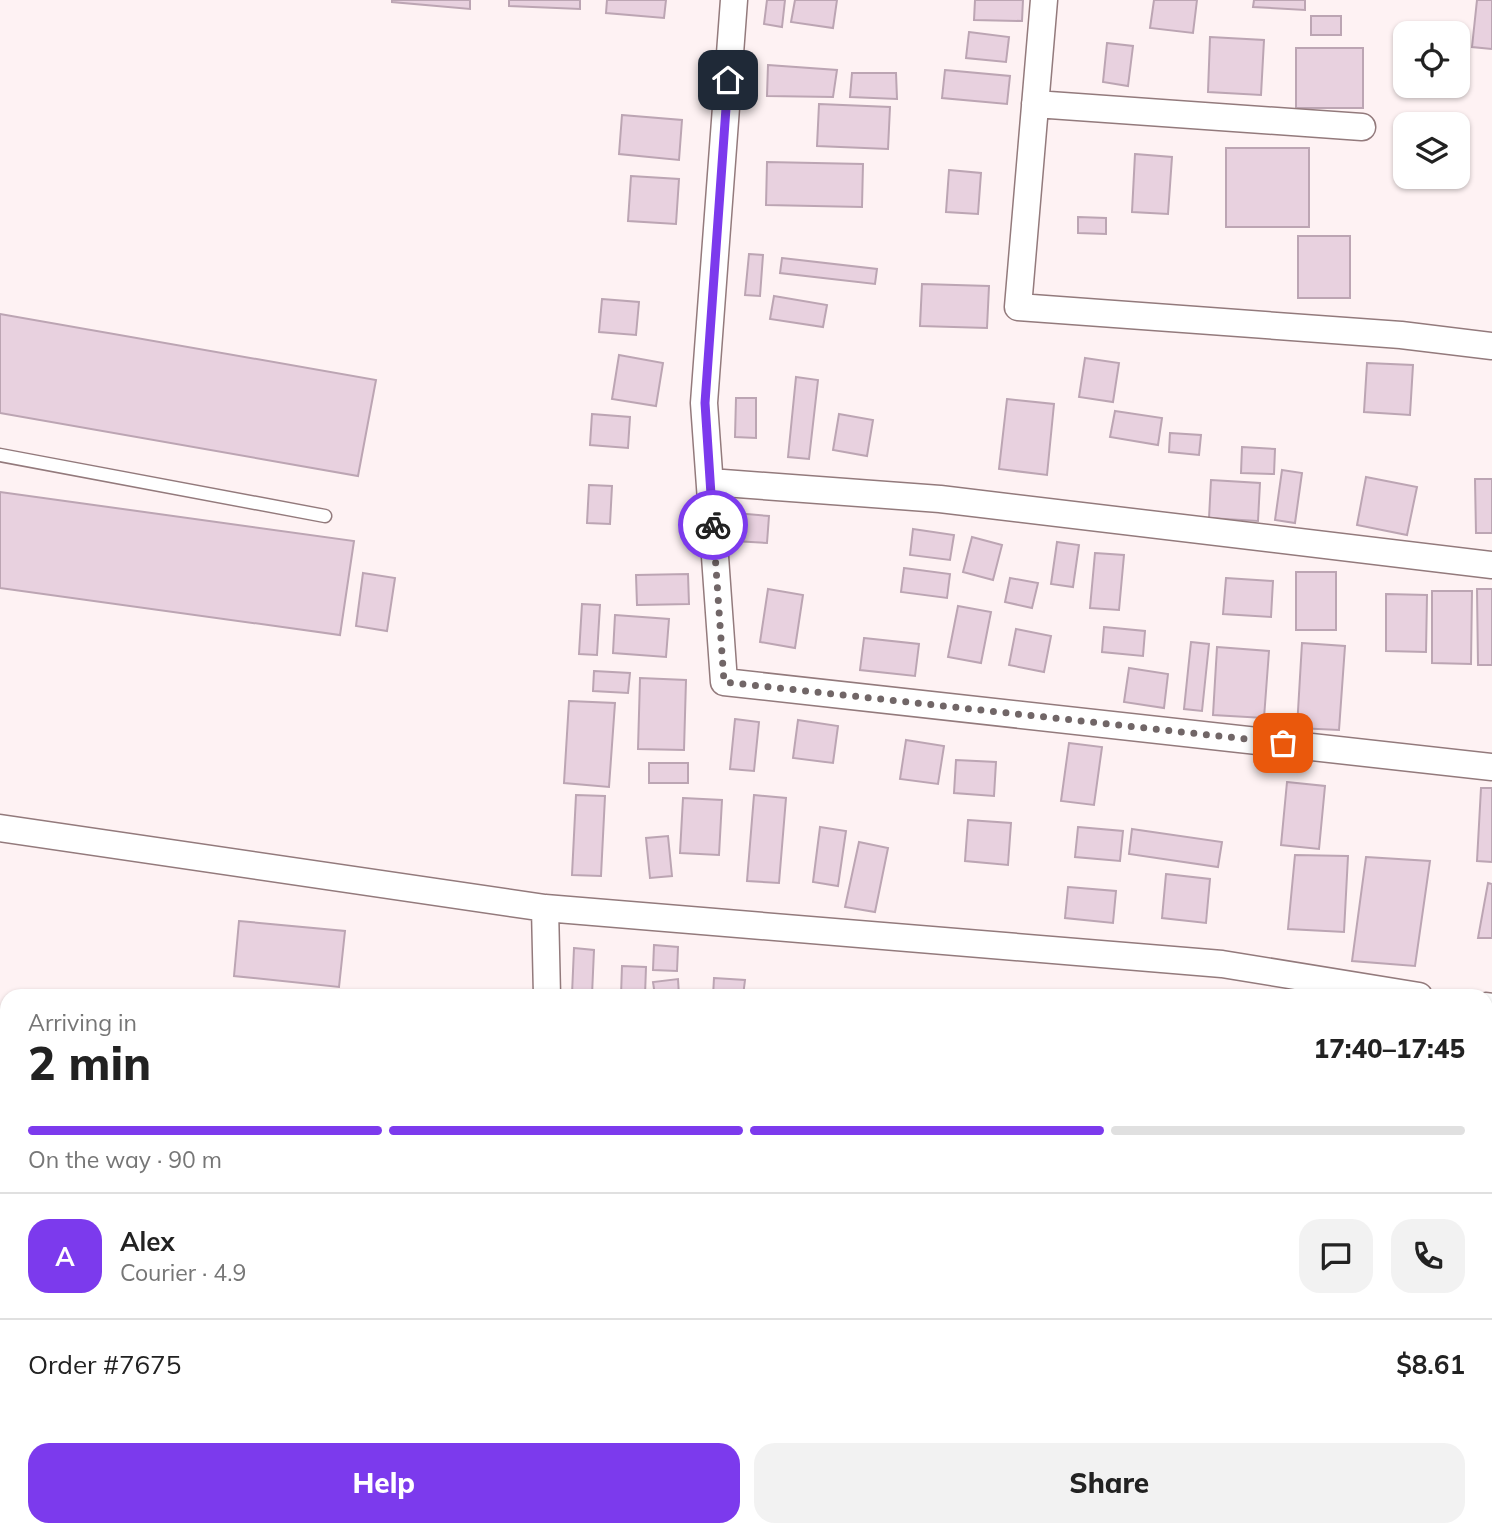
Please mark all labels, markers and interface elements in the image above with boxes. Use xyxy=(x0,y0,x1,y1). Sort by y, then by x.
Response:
map controls xyxy=(1393,21,1470,189)
button: locate xyxy=(1393,21,1470,98)
pin xyxy=(698,50,758,110)
icon: home xyxy=(709,61,747,99)
button: layers xyxy=(1393,112,1470,189)
courier xyxy=(678,490,748,560)
icon: bike xyxy=(694,506,732,544)
pin xyxy=(1253,713,1313,773)
icon: bag xyxy=(1264,724,1302,762)
text: Arriving in xyxy=(28,1008,137,1037)
text: 17:40–17:45 xyxy=(1314,1032,1465,1065)
text: 2 min xyxy=(28,1034,151,1092)
text: On the way · 90 m xyxy=(28,1145,222,1174)
button: chat xyxy=(1299,1219,1373,1293)
button: phone xyxy=(1391,1219,1465,1293)
text: Alex xyxy=(120,1225,175,1258)
text: A xyxy=(55,1240,75,1273)
text: Courier · 4.9 xyxy=(120,1258,246,1287)
text: Order #7675 xyxy=(28,1348,181,1381)
text: $8.61 xyxy=(1396,1348,1465,1381)
button: Help xyxy=(28,1443,740,1523)
button: Share xyxy=(754,1443,1465,1523)

